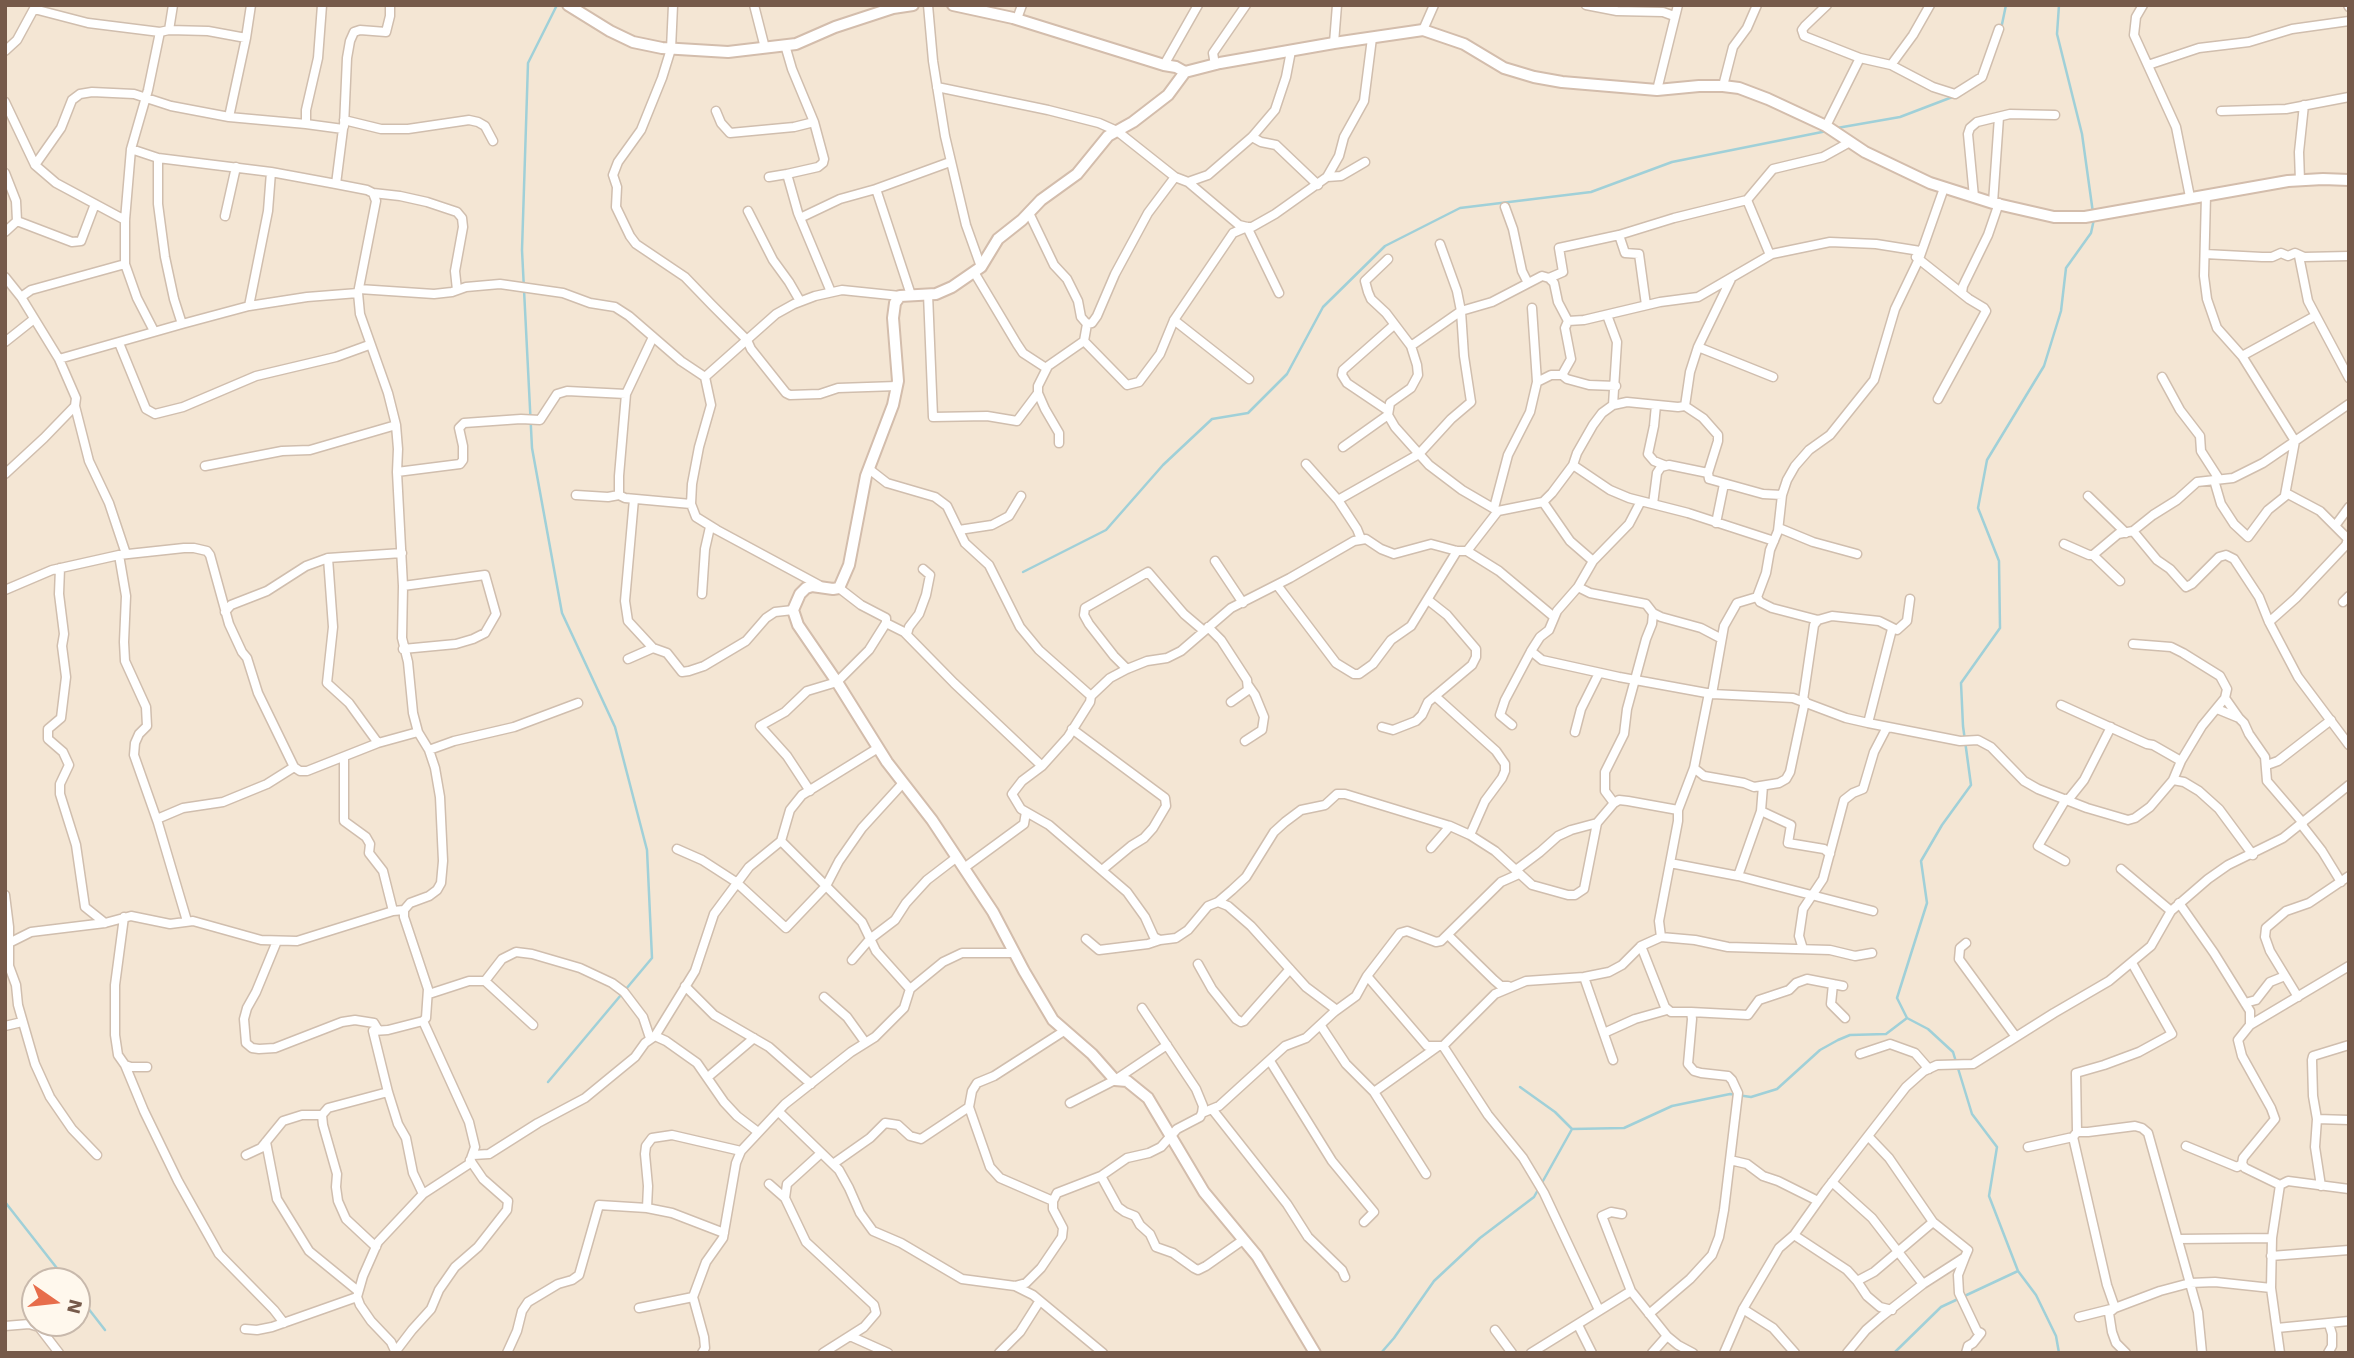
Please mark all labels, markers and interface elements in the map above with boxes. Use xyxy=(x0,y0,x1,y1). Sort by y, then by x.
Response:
north arrow xyxy=(21,1267,91,1337)
text: N xyxy=(62,1297,88,1316)

